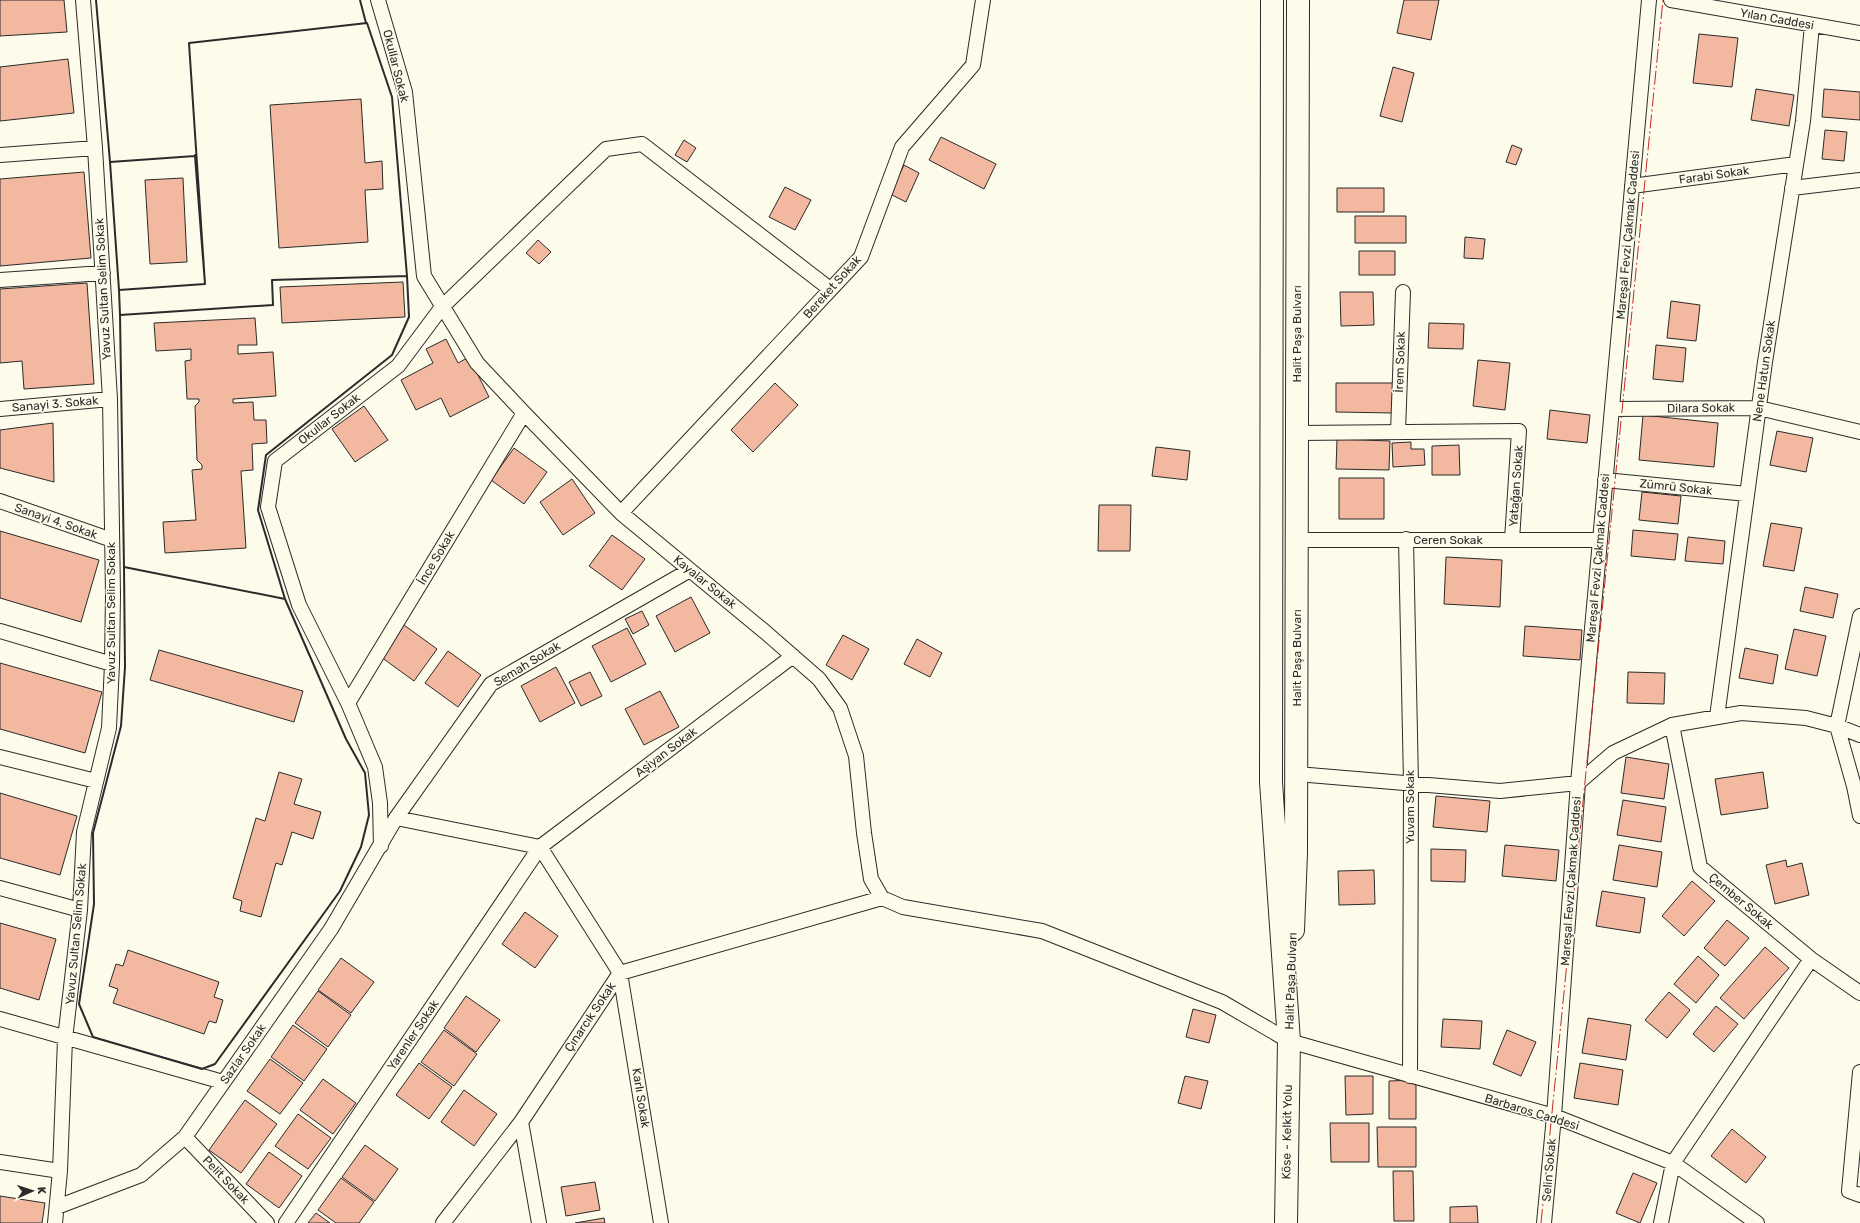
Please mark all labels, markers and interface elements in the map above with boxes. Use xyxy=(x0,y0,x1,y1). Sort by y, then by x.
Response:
street label: Yılan Caddesi xyxy=(1739,6,1815,32)
street label: Okullar Sokak xyxy=(380,28,412,105)
street label: Mareşal Fevzi Çakmak Caddesi xyxy=(1614,150,1642,320)
street label: Farabi Sokak xyxy=(1678,163,1751,187)
street label: Yavuz Sultan Selim Sokak xyxy=(92,217,114,360)
street label: Bereket Sokak xyxy=(800,252,864,321)
street label: Halit Paşa Bulvarı xyxy=(1290,285,1304,383)
street label: Nene Hatun Sokak xyxy=(1750,318,1778,423)
street label: İrem Sokak xyxy=(1392,330,1408,393)
street label: Okullar Sokak xyxy=(295,390,363,447)
street label: Sanayi 3. Sokak xyxy=(11,393,100,415)
street label: Dilara Sokak xyxy=(1667,400,1736,416)
street label: Yatağan Sokak xyxy=(1506,444,1526,527)
street label: Mareşal Fevzi Çakmak Caddesi xyxy=(1584,473,1612,643)
street label: Zümrü Sokak xyxy=(1639,476,1714,498)
street label: Sanayi 4. Sokak xyxy=(13,500,100,542)
street label: İnce Sokak xyxy=(415,528,458,587)
street label: Ceren Sokak xyxy=(1413,533,1483,547)
street label: Yavuz Sultan Selim Sokak xyxy=(104,541,118,684)
street label: Kayalar Sokak xyxy=(671,552,740,612)
street label: Halit Paşa Bulvarı xyxy=(1290,609,1304,707)
street label: Semah Sokak xyxy=(491,638,563,689)
street label: Aşiyan Sokak xyxy=(632,724,700,780)
street label: Yuvam Sokak xyxy=(1403,769,1417,844)
street label: Mareşal Fevzi Çakmak Caddesi xyxy=(1558,796,1584,966)
street label: Yavuz Sultan Selim Sokak xyxy=(63,862,89,1005)
street label: Çember Sokak xyxy=(1706,870,1777,932)
street label: Halit Paşa Bulvarı xyxy=(1282,932,1300,1030)
street label: Çınarcık Sokak xyxy=(562,979,619,1055)
street label: Yarenler Sokak xyxy=(384,997,442,1073)
street label: Sazlar Sokak xyxy=(217,1021,269,1087)
street label: Karlı Sokak xyxy=(629,1067,653,1130)
street label: Köse - Kelkit Yolu xyxy=(1279,1084,1295,1180)
street label: Barbaros Caddesi xyxy=(1483,1091,1581,1133)
street label: Selin Sokak xyxy=(1539,1137,1559,1202)
street label: Pelit Sokak xyxy=(200,1153,253,1207)
north arrow xyxy=(12,1171,52,1211)
text: K xyxy=(35,1187,48,1195)

